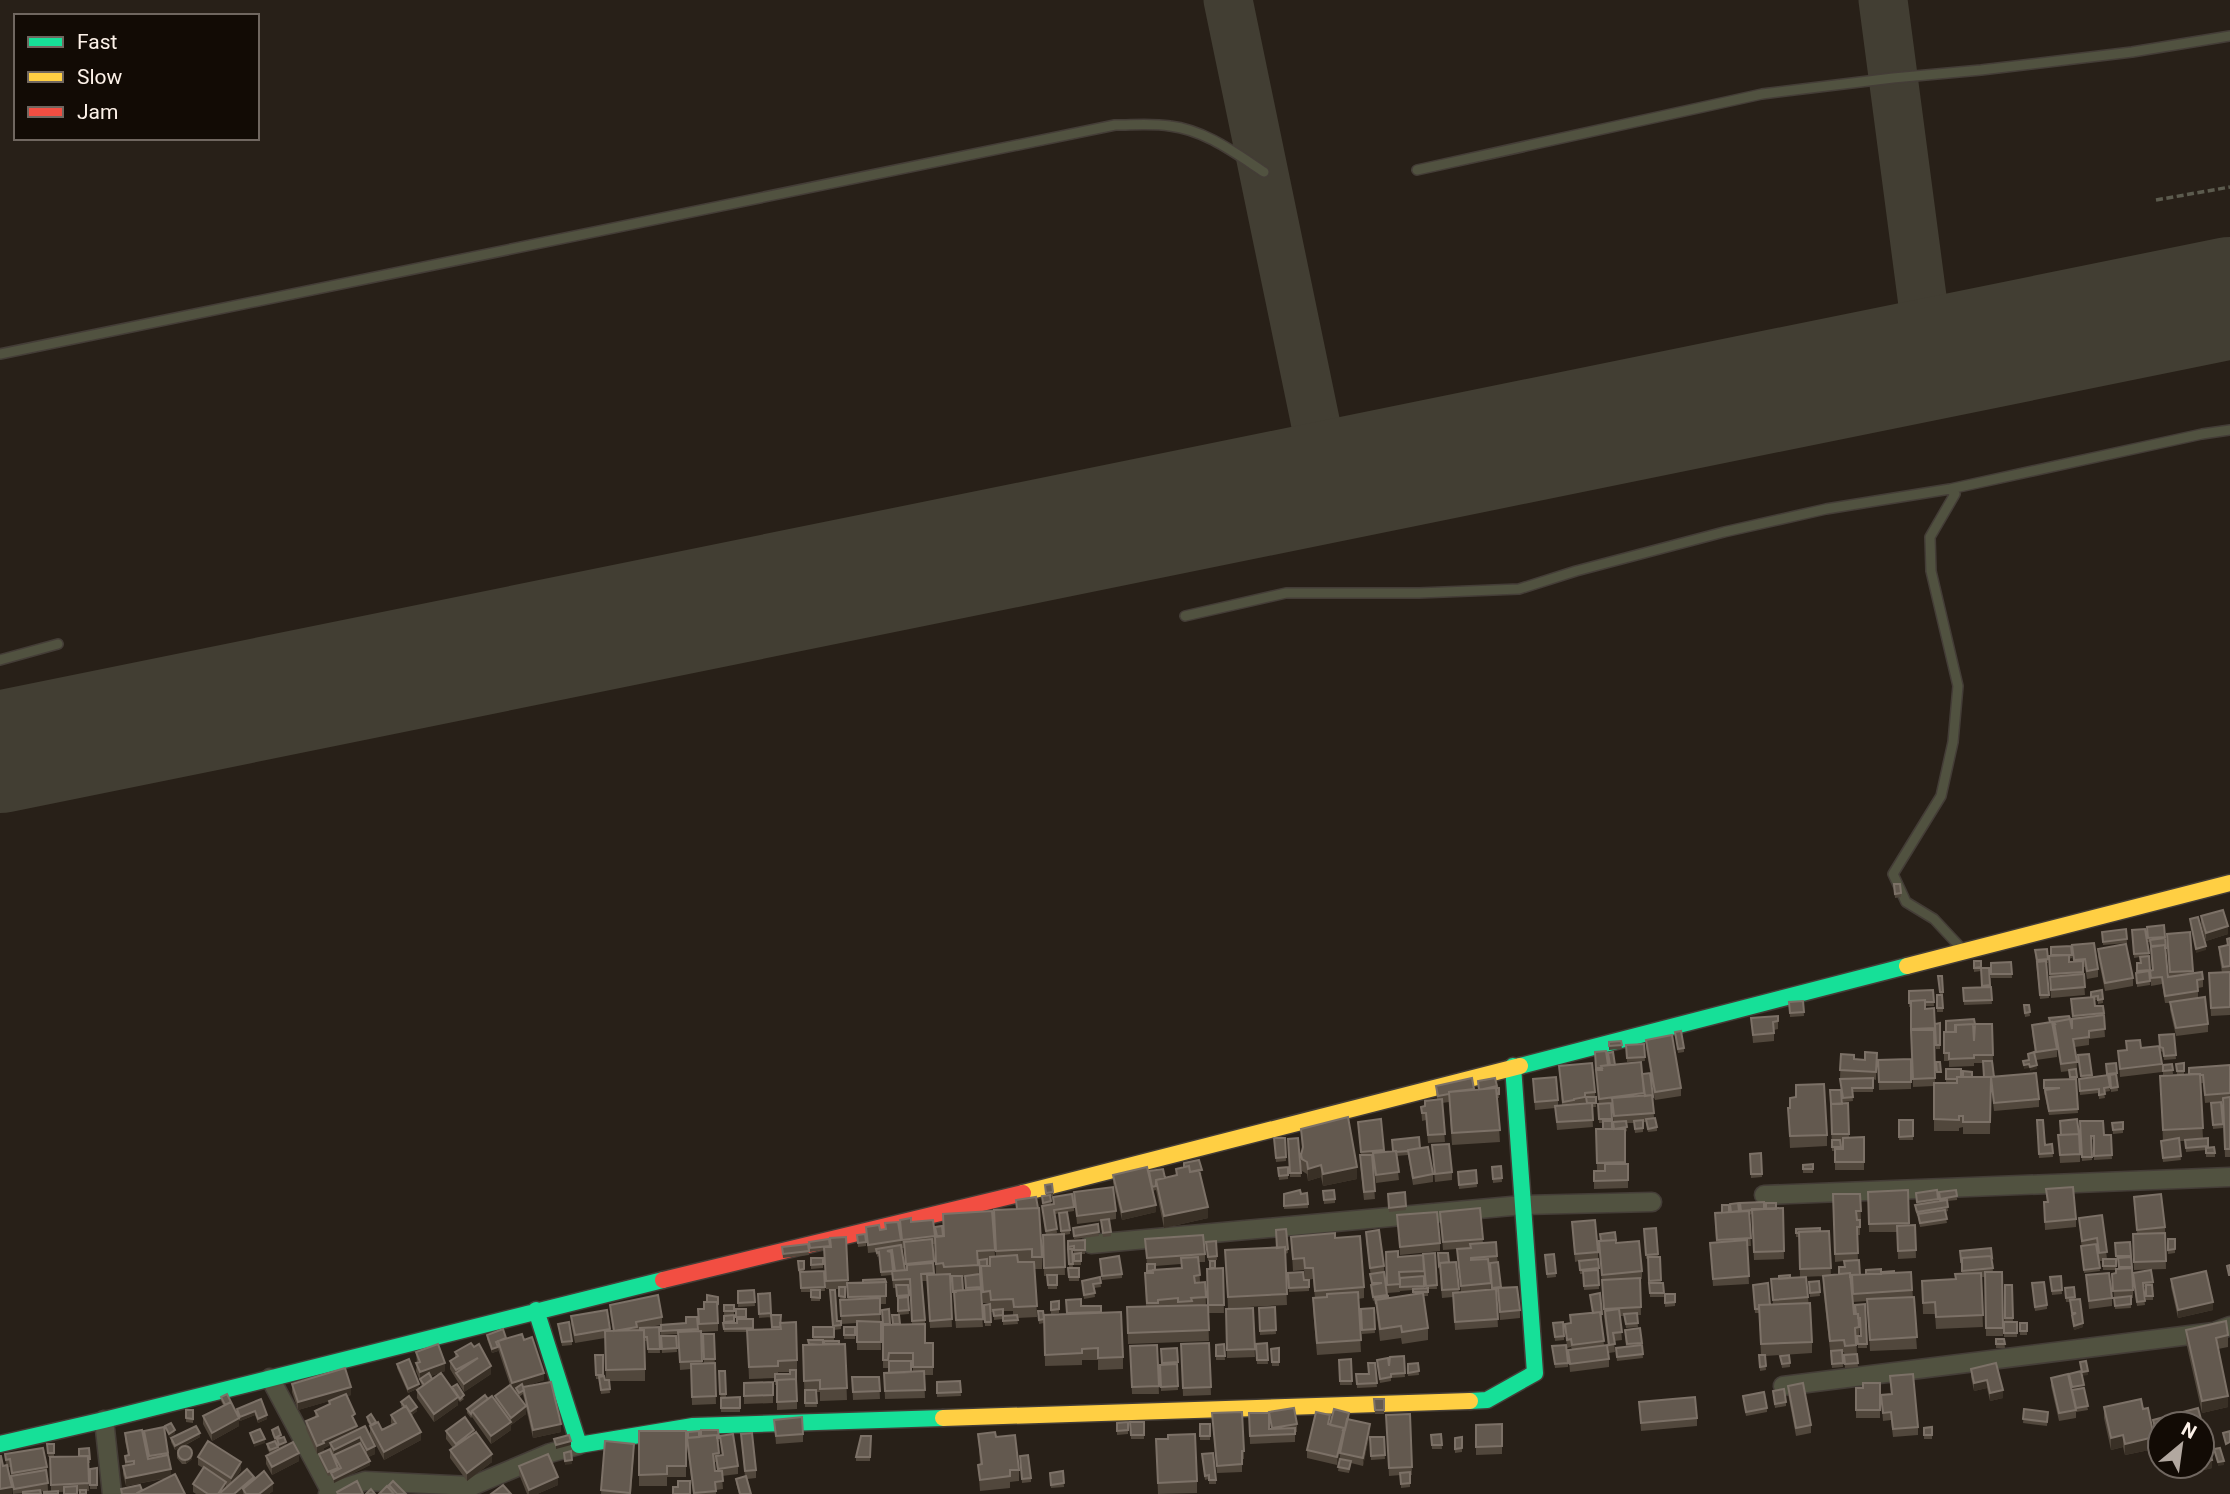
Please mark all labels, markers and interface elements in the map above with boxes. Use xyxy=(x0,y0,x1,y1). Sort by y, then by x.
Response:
legend xyxy=(14,14,259,140)
text: Fast xyxy=(77,30,118,54)
text: Slow xyxy=(77,65,123,89)
text: Jam xyxy=(77,100,118,124)
north arrow xyxy=(2146,1410,2216,1480)
text: N xyxy=(2178,1417,2200,1444)

